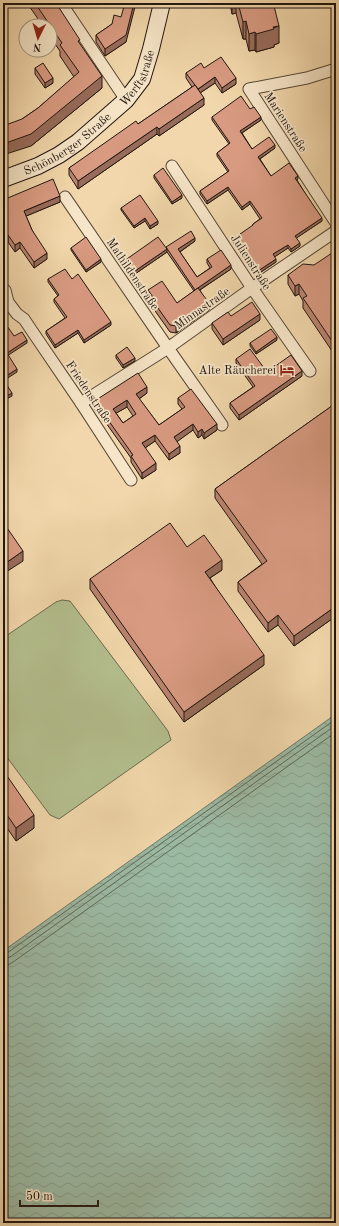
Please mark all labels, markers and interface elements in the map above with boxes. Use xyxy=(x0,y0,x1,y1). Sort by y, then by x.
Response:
north arrow xyxy=(18,18,58,58)
text: N xyxy=(32,41,42,52)
street label: Werftstraße xyxy=(118,48,157,109)
street label: Marienstraße xyxy=(262,91,309,155)
street label: Schönberger Straße xyxy=(22,111,114,178)
street label: Julienstraße xyxy=(228,233,273,293)
street label: Mathildenstraße xyxy=(104,237,161,313)
street label: Minnastraße xyxy=(173,285,233,332)
street label: Friedenstraße xyxy=(63,359,114,426)
hotel icon: Alte Räucherei xyxy=(279,362,295,378)
place label: Alte Räucherei xyxy=(199,365,276,377)
scale bar xyxy=(20,1182,98,1208)
text: 50 m xyxy=(26,1190,53,1203)

